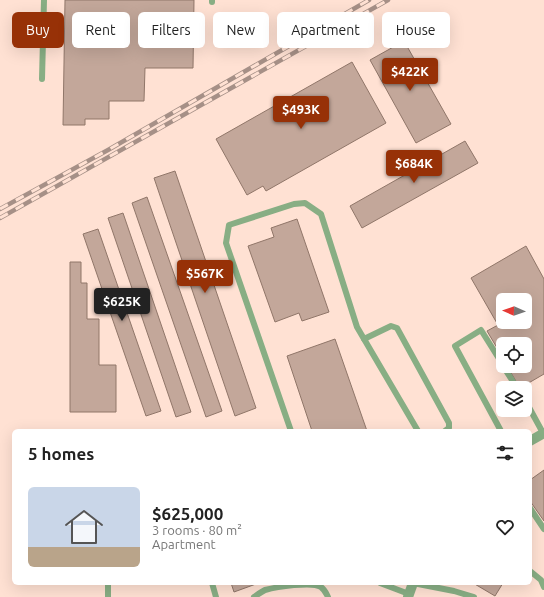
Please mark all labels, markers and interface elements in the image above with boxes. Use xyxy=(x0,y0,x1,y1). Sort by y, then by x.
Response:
chip: Buy xyxy=(12,12,64,48)
chip: Rent xyxy=(72,12,130,48)
chip: Filters xyxy=(138,12,205,48)
chip: New xyxy=(213,12,269,48)
chip: Apartment xyxy=(277,12,374,48)
chip: House xyxy=(382,12,450,48)
pin: $422K xyxy=(382,58,438,92)
text: $422K xyxy=(391,64,429,78)
pin: $493K xyxy=(273,96,329,130)
text: $493K xyxy=(282,102,320,116)
pin: $684K xyxy=(386,150,442,184)
text: $684K xyxy=(395,156,433,170)
pin: $567K xyxy=(177,260,233,294)
text: $567K xyxy=(186,266,224,280)
pin: $625K xyxy=(94,288,150,322)
north arrow xyxy=(496,293,532,329)
map controls xyxy=(496,293,532,417)
text: $625K xyxy=(103,294,141,308)
button: locate xyxy=(496,337,532,373)
button: layers xyxy=(496,381,532,417)
icon: filters xyxy=(494,442,516,464)
text: 5 homes xyxy=(28,444,94,463)
icon: home xyxy=(60,503,108,551)
text: $625,000 xyxy=(152,504,223,523)
icon: heart xyxy=(494,516,516,538)
text: 3 rooms · 80 m² xyxy=(152,523,242,537)
text: Apartment xyxy=(152,537,216,551)

